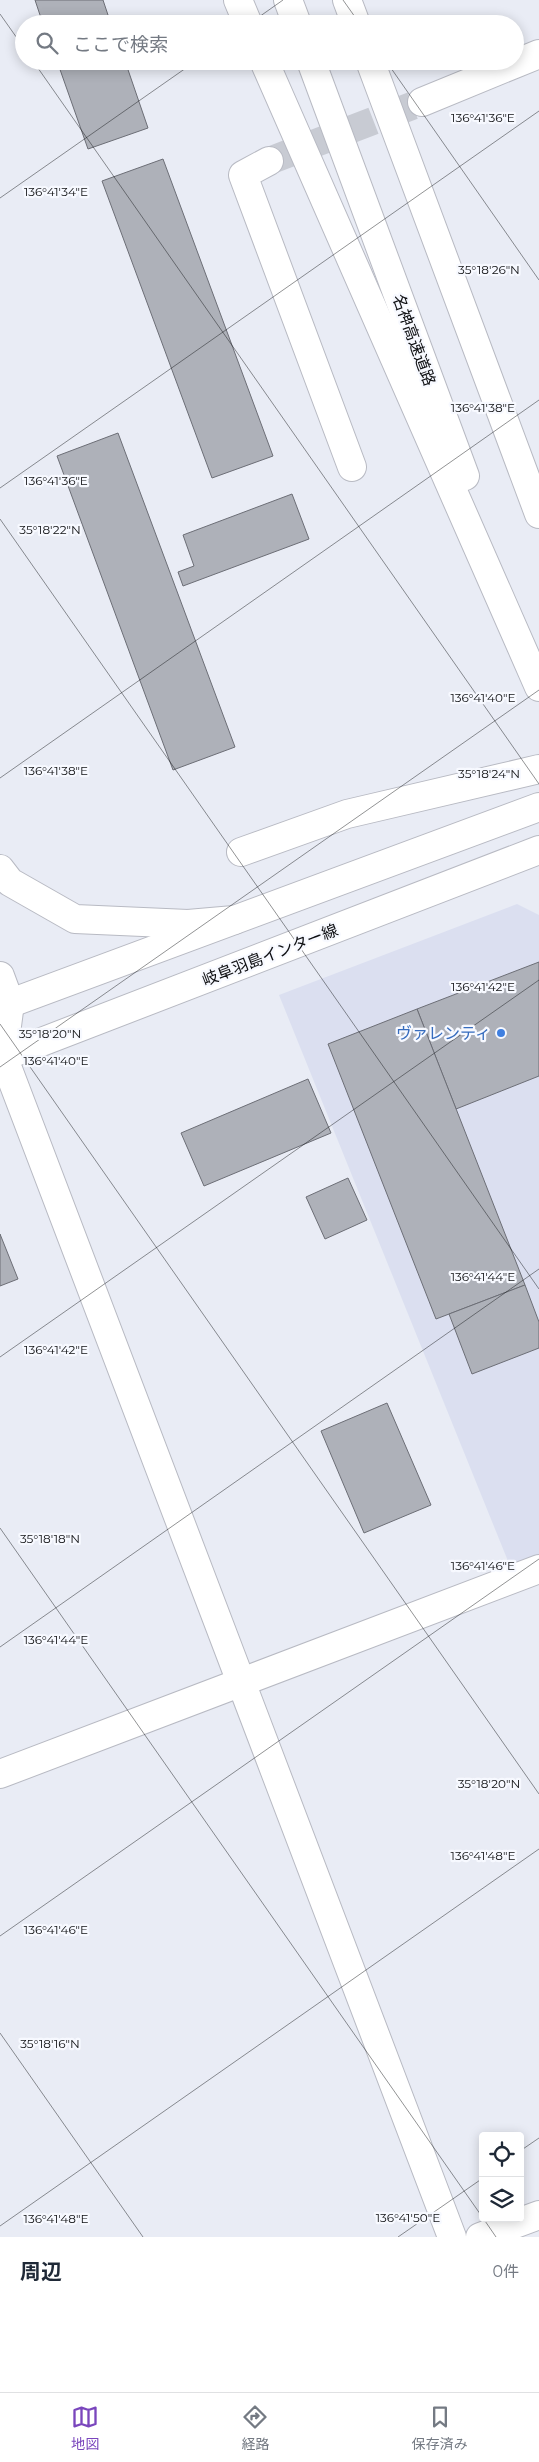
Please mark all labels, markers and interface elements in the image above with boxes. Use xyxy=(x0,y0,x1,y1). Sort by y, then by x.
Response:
search box xyxy=(15,15,524,70)
icon: search xyxy=(33,29,61,57)
text: ここで検索 xyxy=(73,33,168,56)
text: 136°41'36"E xyxy=(451,110,515,125)
text: 136°41'34"E xyxy=(24,184,88,199)
text: 35°18'26"N xyxy=(458,262,520,277)
street label: 名神高速道路 xyxy=(389,292,439,388)
text: 136°41'38"E xyxy=(451,400,515,415)
text: 136°41'36"E xyxy=(24,473,88,488)
text: 35°18'22"N xyxy=(19,522,81,537)
text: 136°41'40"E xyxy=(450,690,516,705)
text: 136°41'38"E xyxy=(24,763,88,778)
text: 35°18'24"N xyxy=(458,766,520,781)
street label: 岐阜羽島インター線 xyxy=(199,920,341,990)
text: 136°41'42"E xyxy=(451,979,515,994)
place label: ヴァレンティ xyxy=(396,1024,491,1043)
text: 35°18'20"N xyxy=(19,1026,81,1041)
marker: ヴァレンティ xyxy=(495,1027,507,1039)
text: 136°41'40"E xyxy=(23,1053,89,1068)
text: 136°41'44"E xyxy=(451,1269,515,1284)
text: 136°41'42"E xyxy=(24,1342,88,1357)
text: 35°18'18"N xyxy=(20,1531,80,1546)
text: 136°41'46"E xyxy=(451,1558,515,1573)
text: 136°41'44"E xyxy=(24,1632,88,1647)
text: 35°18'20"N xyxy=(458,1776,520,1791)
text: 136°41'48"E xyxy=(451,1848,515,1863)
text: 136°41'46"E xyxy=(24,1922,88,1937)
text: 35°18'16"N xyxy=(20,2036,80,2051)
map controls xyxy=(479,2132,524,2222)
button: locate xyxy=(479,2132,524,2177)
button: layers xyxy=(479,2177,524,2222)
text: 136°41'50"E xyxy=(376,2210,440,2225)
text: 136°41'48"E xyxy=(24,2211,88,2226)
text: 周辺 xyxy=(20,2259,62,2284)
text: 0件 xyxy=(492,2262,519,2281)
tab: 地図 xyxy=(71,2403,99,2453)
tab: 経路 xyxy=(241,2403,269,2453)
tab: 保存済み xyxy=(412,2403,468,2453)

